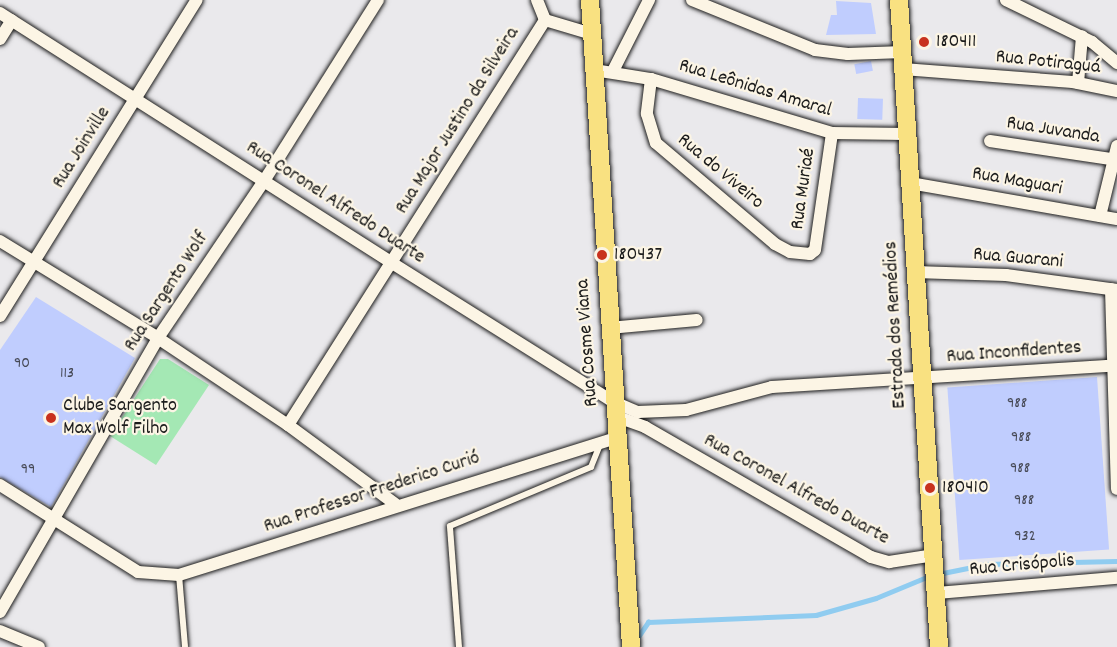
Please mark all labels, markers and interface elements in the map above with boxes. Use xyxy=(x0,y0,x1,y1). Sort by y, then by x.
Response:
street label: Rua Major Justino da Silveira xyxy=(391,23,525,219)
place label: 180411 xyxy=(936,30,976,54)
marker: 180411 xyxy=(917,35,931,49)
street label: Rua Potiraguá xyxy=(994,46,1102,80)
street label: Rua Leônidas Amaral xyxy=(676,54,834,124)
street label: Rua Joinville xyxy=(48,103,116,193)
street label: Rua Juvanda xyxy=(1005,112,1101,150)
street label: Rua do Viveiro xyxy=(672,129,768,215)
street label: Rua Coronel Alfredo Duarte xyxy=(241,136,429,270)
street label: Rua Muriaé xyxy=(786,147,822,231)
street label: Rua Maguari xyxy=(970,162,1064,202)
street label: Rua Sargento Wolf xyxy=(119,228,215,356)
street label: Estrada dos Remédios xyxy=(880,241,912,409)
place label: 180437 xyxy=(614,243,662,267)
street label: Rua Guarani xyxy=(972,243,1064,275)
marker: 180437 xyxy=(595,248,609,262)
street label: Rua Cosme Viana xyxy=(572,278,604,408)
street label: Rua Inconfidentes xyxy=(946,336,1082,370)
house number: 90 xyxy=(14,354,30,374)
house number: 113 xyxy=(60,364,74,384)
place label: Clube Sargento Max Wolf Filho xyxy=(63,394,177,441)
house number: 988 xyxy=(1007,394,1027,414)
marker: Clube Sargento Max Wolf Filho xyxy=(44,411,58,425)
house number: 988 xyxy=(1011,428,1031,448)
street label: Rua Coronel Alfredo Duarte xyxy=(699,429,893,551)
street label: Rua Professor Frederico Curió xyxy=(261,447,483,539)
house number: 988 xyxy=(1010,459,1030,479)
house number: 99 xyxy=(21,460,35,480)
place label: 180410 xyxy=(942,476,989,500)
marker: 180410 xyxy=(923,481,937,495)
house number: 988 xyxy=(1014,491,1034,511)
house number: 932 xyxy=(1014,527,1036,547)
street label: Rua Crisópolis xyxy=(968,549,1076,583)

